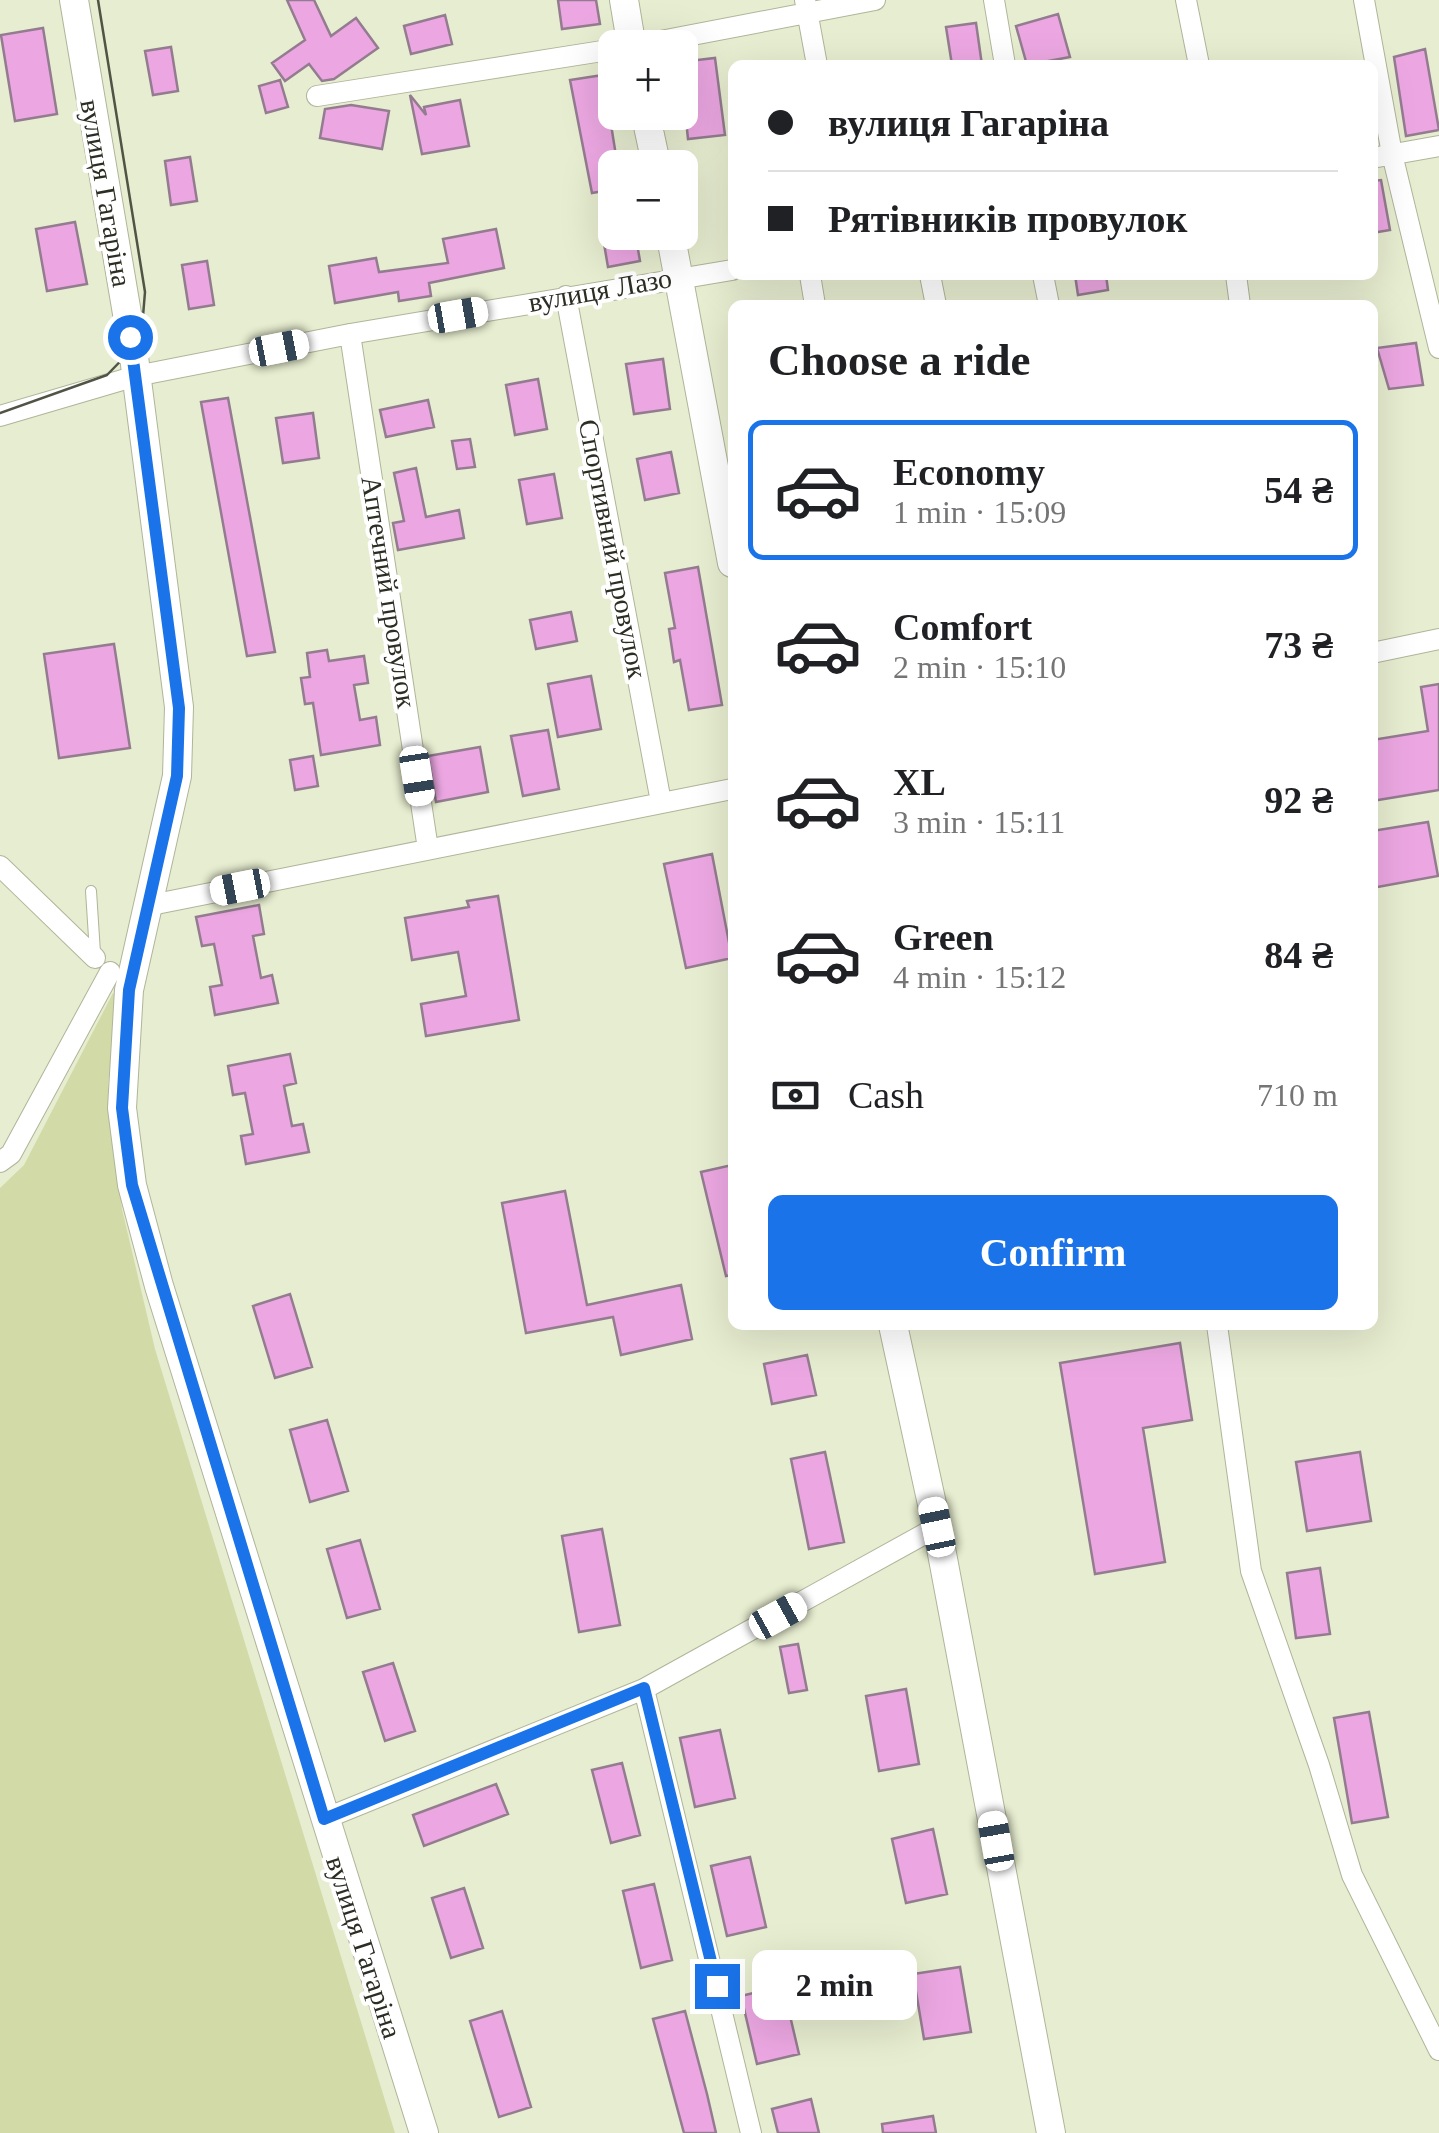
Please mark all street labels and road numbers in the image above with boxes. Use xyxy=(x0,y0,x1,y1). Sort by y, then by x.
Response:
street label: вулиця Гагаріна xyxy=(74,97,138,290)
street label: вулиця Лазо xyxy=(526,262,674,318)
street label: Спортивний провулок xyxy=(573,417,653,682)
street label: Аптечний провулок xyxy=(355,474,423,711)
street label: вулиця Гагаріна xyxy=(320,1852,408,2043)

